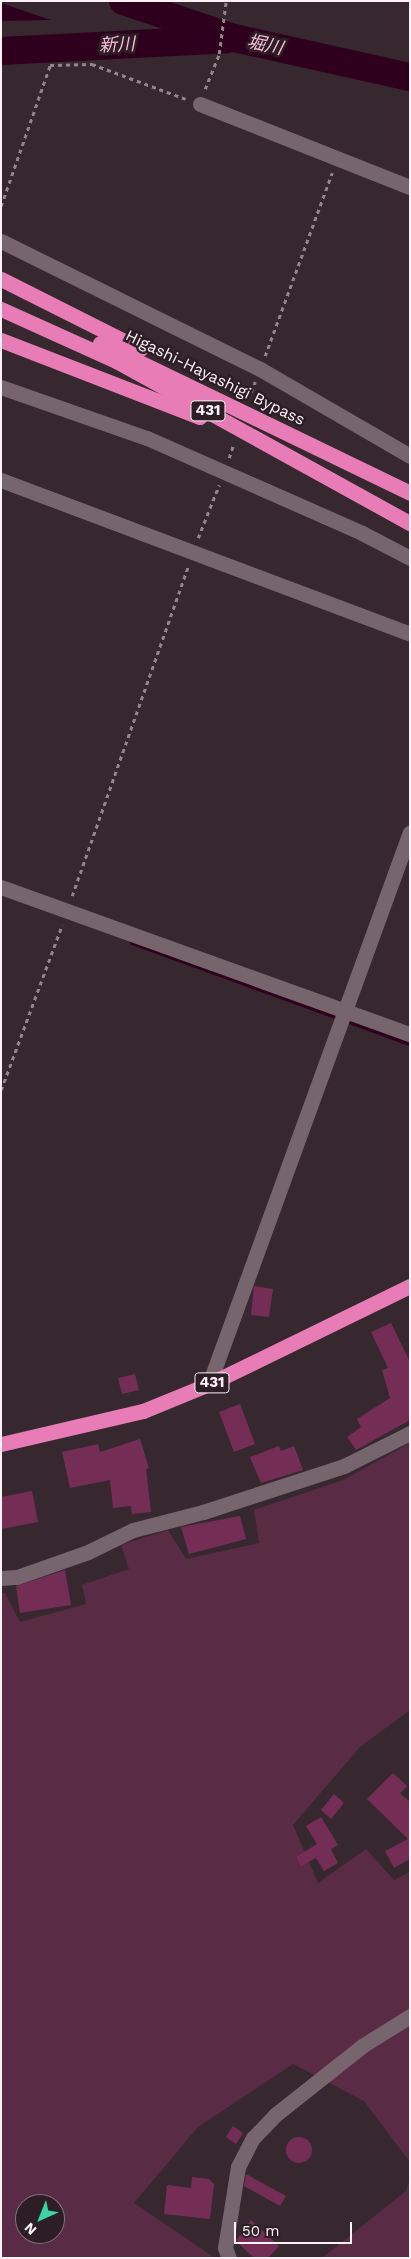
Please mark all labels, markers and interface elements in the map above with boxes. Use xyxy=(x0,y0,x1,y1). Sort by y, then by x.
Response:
water label: 堀川 xyxy=(245,31,285,59)
water label: 新川 xyxy=(98,33,136,57)
street label: Higashi-Hayashigi Bypass xyxy=(122,326,308,430)
road number: 431 xyxy=(189,398,227,424)
road number: 431 xyxy=(193,1370,231,1396)
north arrow xyxy=(15,2194,65,2244)
scale bar xyxy=(236,2212,354,2244)
text: N xyxy=(21,2220,40,2238)
text: 50 m xyxy=(242,2222,279,2240)

